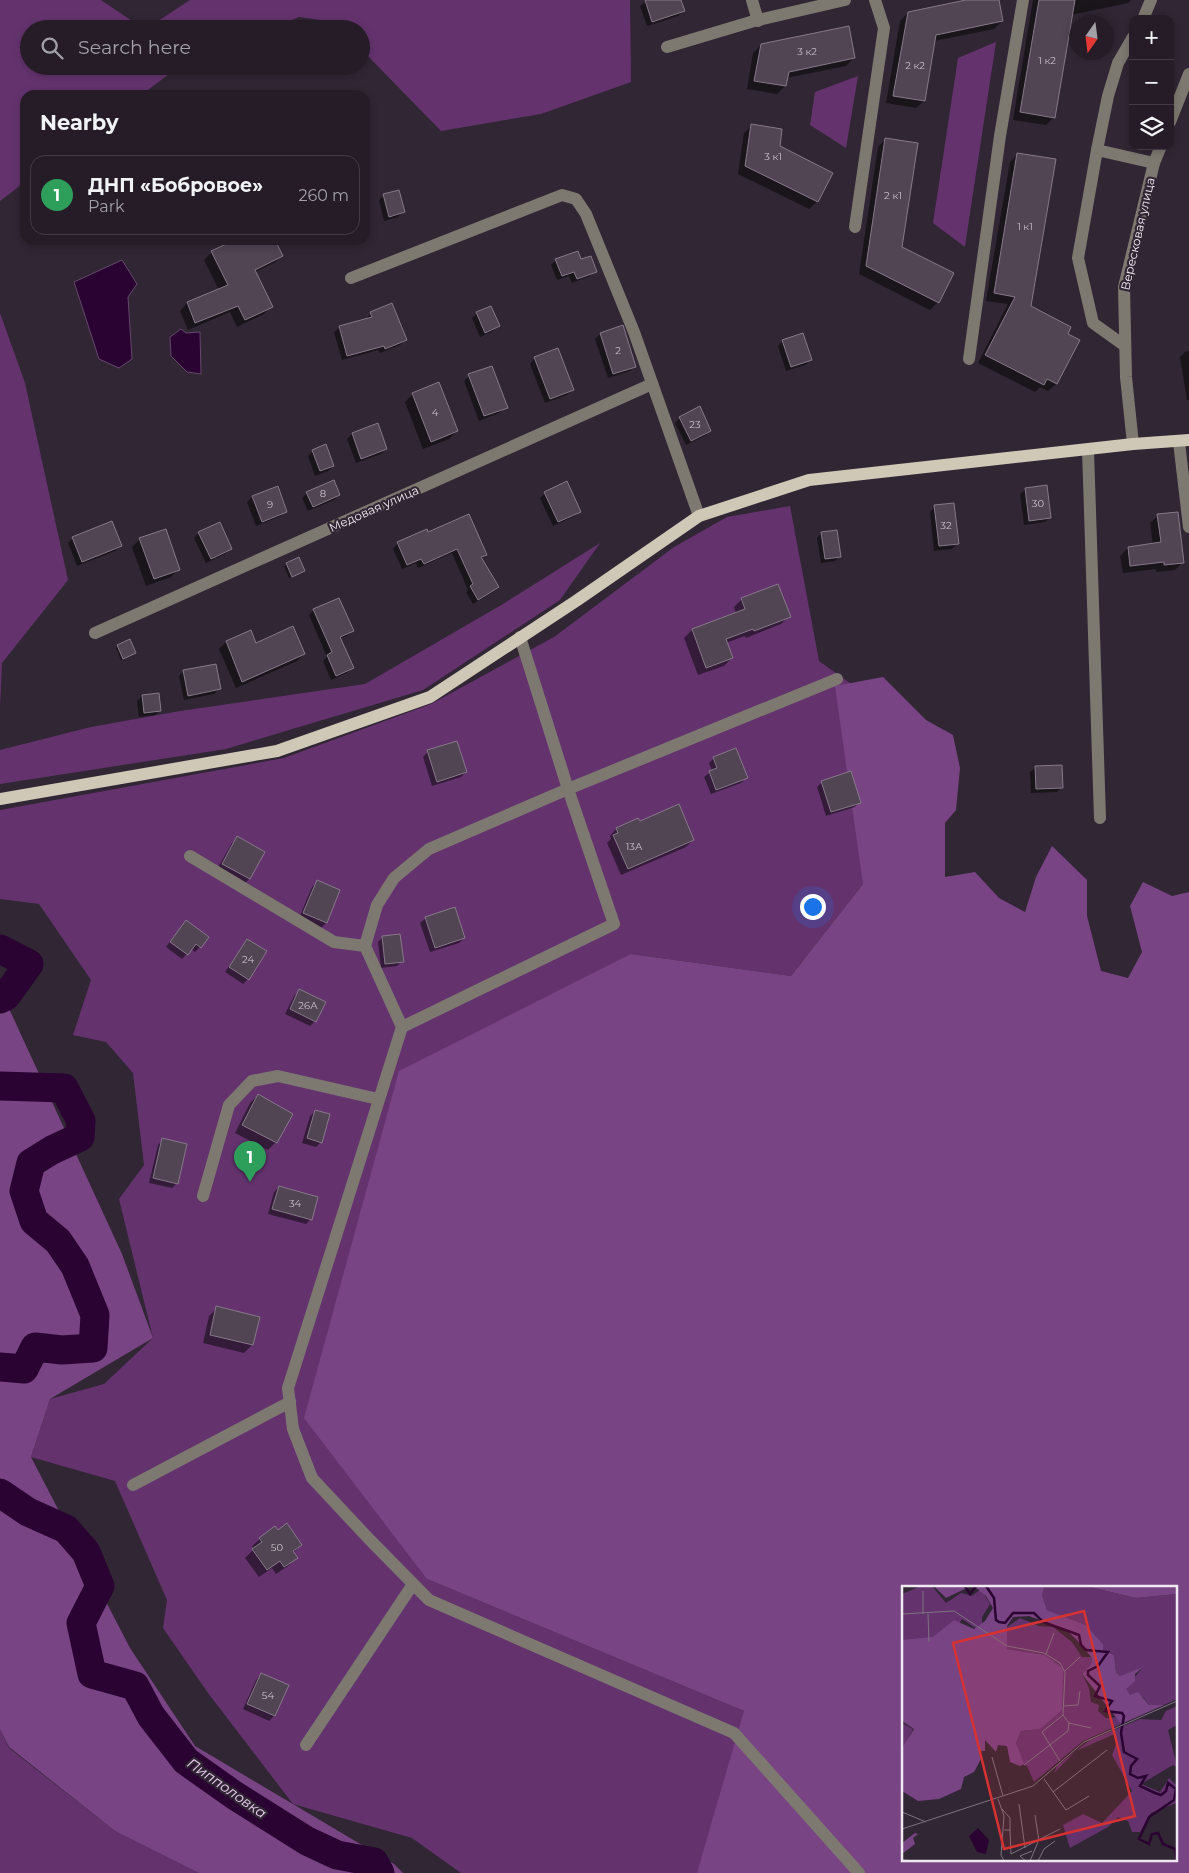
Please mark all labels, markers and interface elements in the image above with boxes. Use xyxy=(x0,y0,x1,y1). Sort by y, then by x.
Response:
north arrow xyxy=(1069,15,1114,60)
map controls xyxy=(1129,15,1174,150)
button: + xyxy=(1129,15,1174,60)
search box xyxy=(20,20,370,75)
icon: search xyxy=(38,34,66,62)
text: Search here xyxy=(78,36,191,59)
house number: 3 к2 xyxy=(797,45,817,58)
house number: 1 к2 xyxy=(1038,54,1056,67)
house number: 2 к2 xyxy=(905,59,925,72)
button: − xyxy=(1129,60,1174,105)
button: layers xyxy=(1129,105,1174,150)
text: Nearby xyxy=(40,110,119,135)
house number: 3 к1 xyxy=(764,150,782,163)
text: ДНП «Бобровое» xyxy=(88,174,263,197)
street label: Вересковая улица xyxy=(1117,176,1158,292)
text: 1 xyxy=(54,186,60,205)
text: 260 m xyxy=(298,186,349,205)
house number: 2 к1 xyxy=(884,189,902,202)
text: Park xyxy=(88,197,125,216)
house number: 1 к1 xyxy=(1017,220,1033,233)
house number: 2 xyxy=(615,344,621,357)
house number: 4 xyxy=(432,406,439,419)
house number: 23 xyxy=(689,418,701,431)
street label: Медовая улица xyxy=(327,482,421,535)
house number: 8 xyxy=(320,487,326,500)
house number: 30 xyxy=(1032,497,1045,510)
house number: 9 xyxy=(267,498,273,511)
house number: 32 xyxy=(940,519,952,532)
house number: 13А xyxy=(626,840,643,853)
your location xyxy=(800,894,826,920)
house number: 24 xyxy=(242,953,254,966)
house number: 26А xyxy=(298,999,318,1012)
pin: 1 xyxy=(234,1141,266,1182)
house number: 34 xyxy=(289,1197,302,1210)
house number: 50 xyxy=(271,1541,284,1554)
inset map xyxy=(902,1586,1176,1860)
house number: 54 xyxy=(262,1689,275,1702)
water label: Пипполовка xyxy=(184,1754,270,1822)

